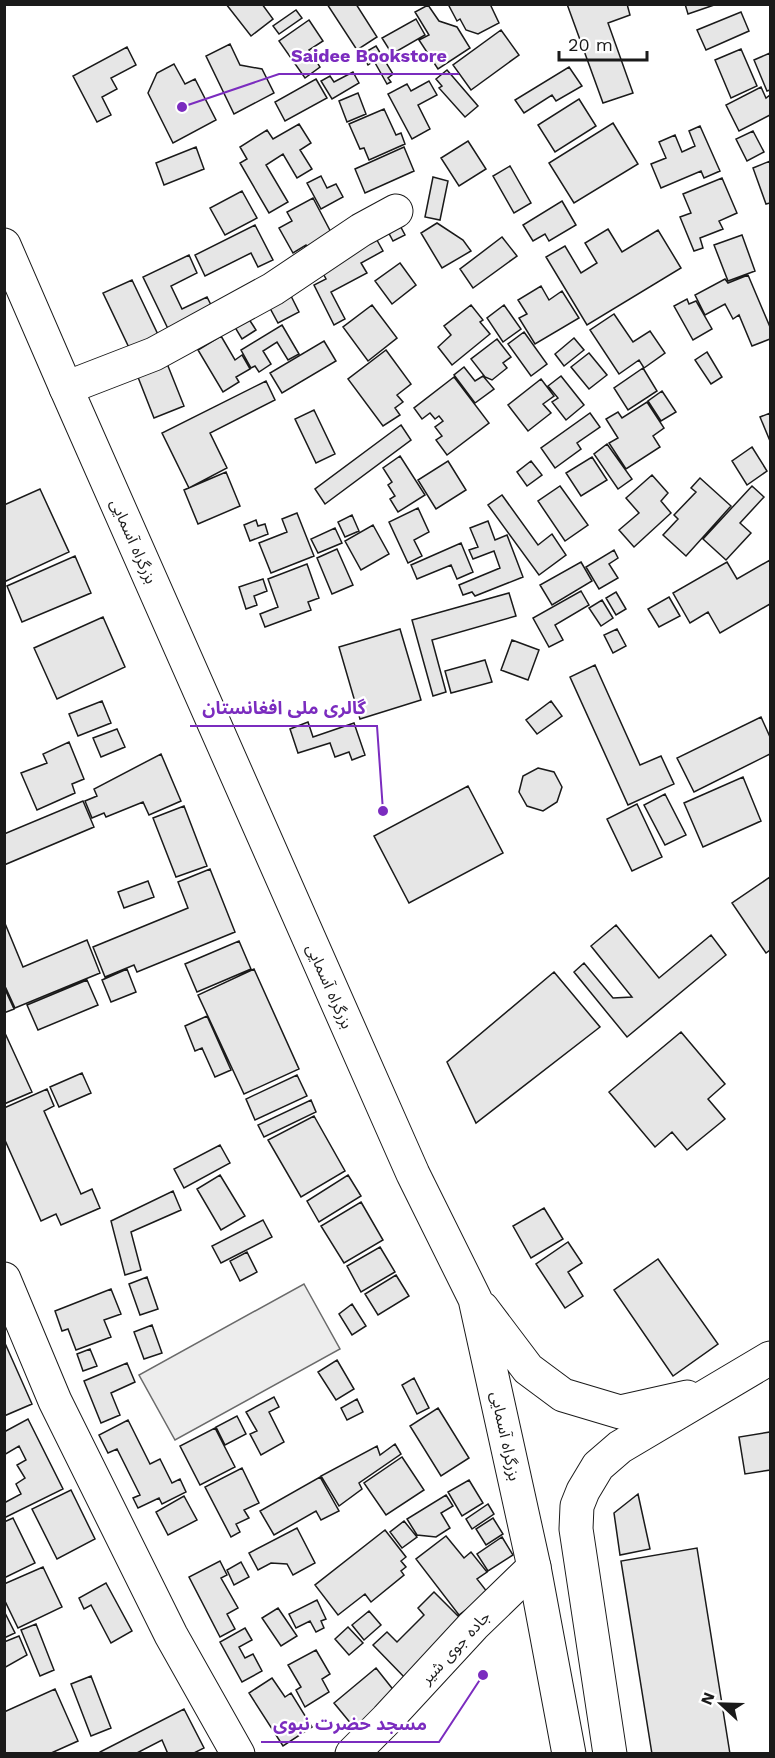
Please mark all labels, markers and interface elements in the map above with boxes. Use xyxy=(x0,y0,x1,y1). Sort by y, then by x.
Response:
scale bar xyxy=(559,24,648,62)
text: 20 m xyxy=(568,34,613,55)
callout: Saidee Bookstore xyxy=(279,38,459,74)
text: Saidee Bookstore xyxy=(291,45,447,66)
street label: بزرگراه آسمایی xyxy=(106,496,161,587)
callout: گالری ملی افغانستان xyxy=(190,690,377,726)
text: گالری ملی افغانستان xyxy=(202,697,367,719)
street label: بزرگراه آسمایی xyxy=(302,941,357,1032)
street label: بزرگراه آسمایی xyxy=(487,1390,524,1483)
street label: جاده جوی شیر xyxy=(416,1607,494,1689)
north arrow xyxy=(691,1674,751,1734)
text: N xyxy=(697,1690,719,1708)
callout: مسجد حضرت نبوی xyxy=(261,1706,439,1742)
text: مسجد حضرت نبوی xyxy=(273,1713,427,1735)

